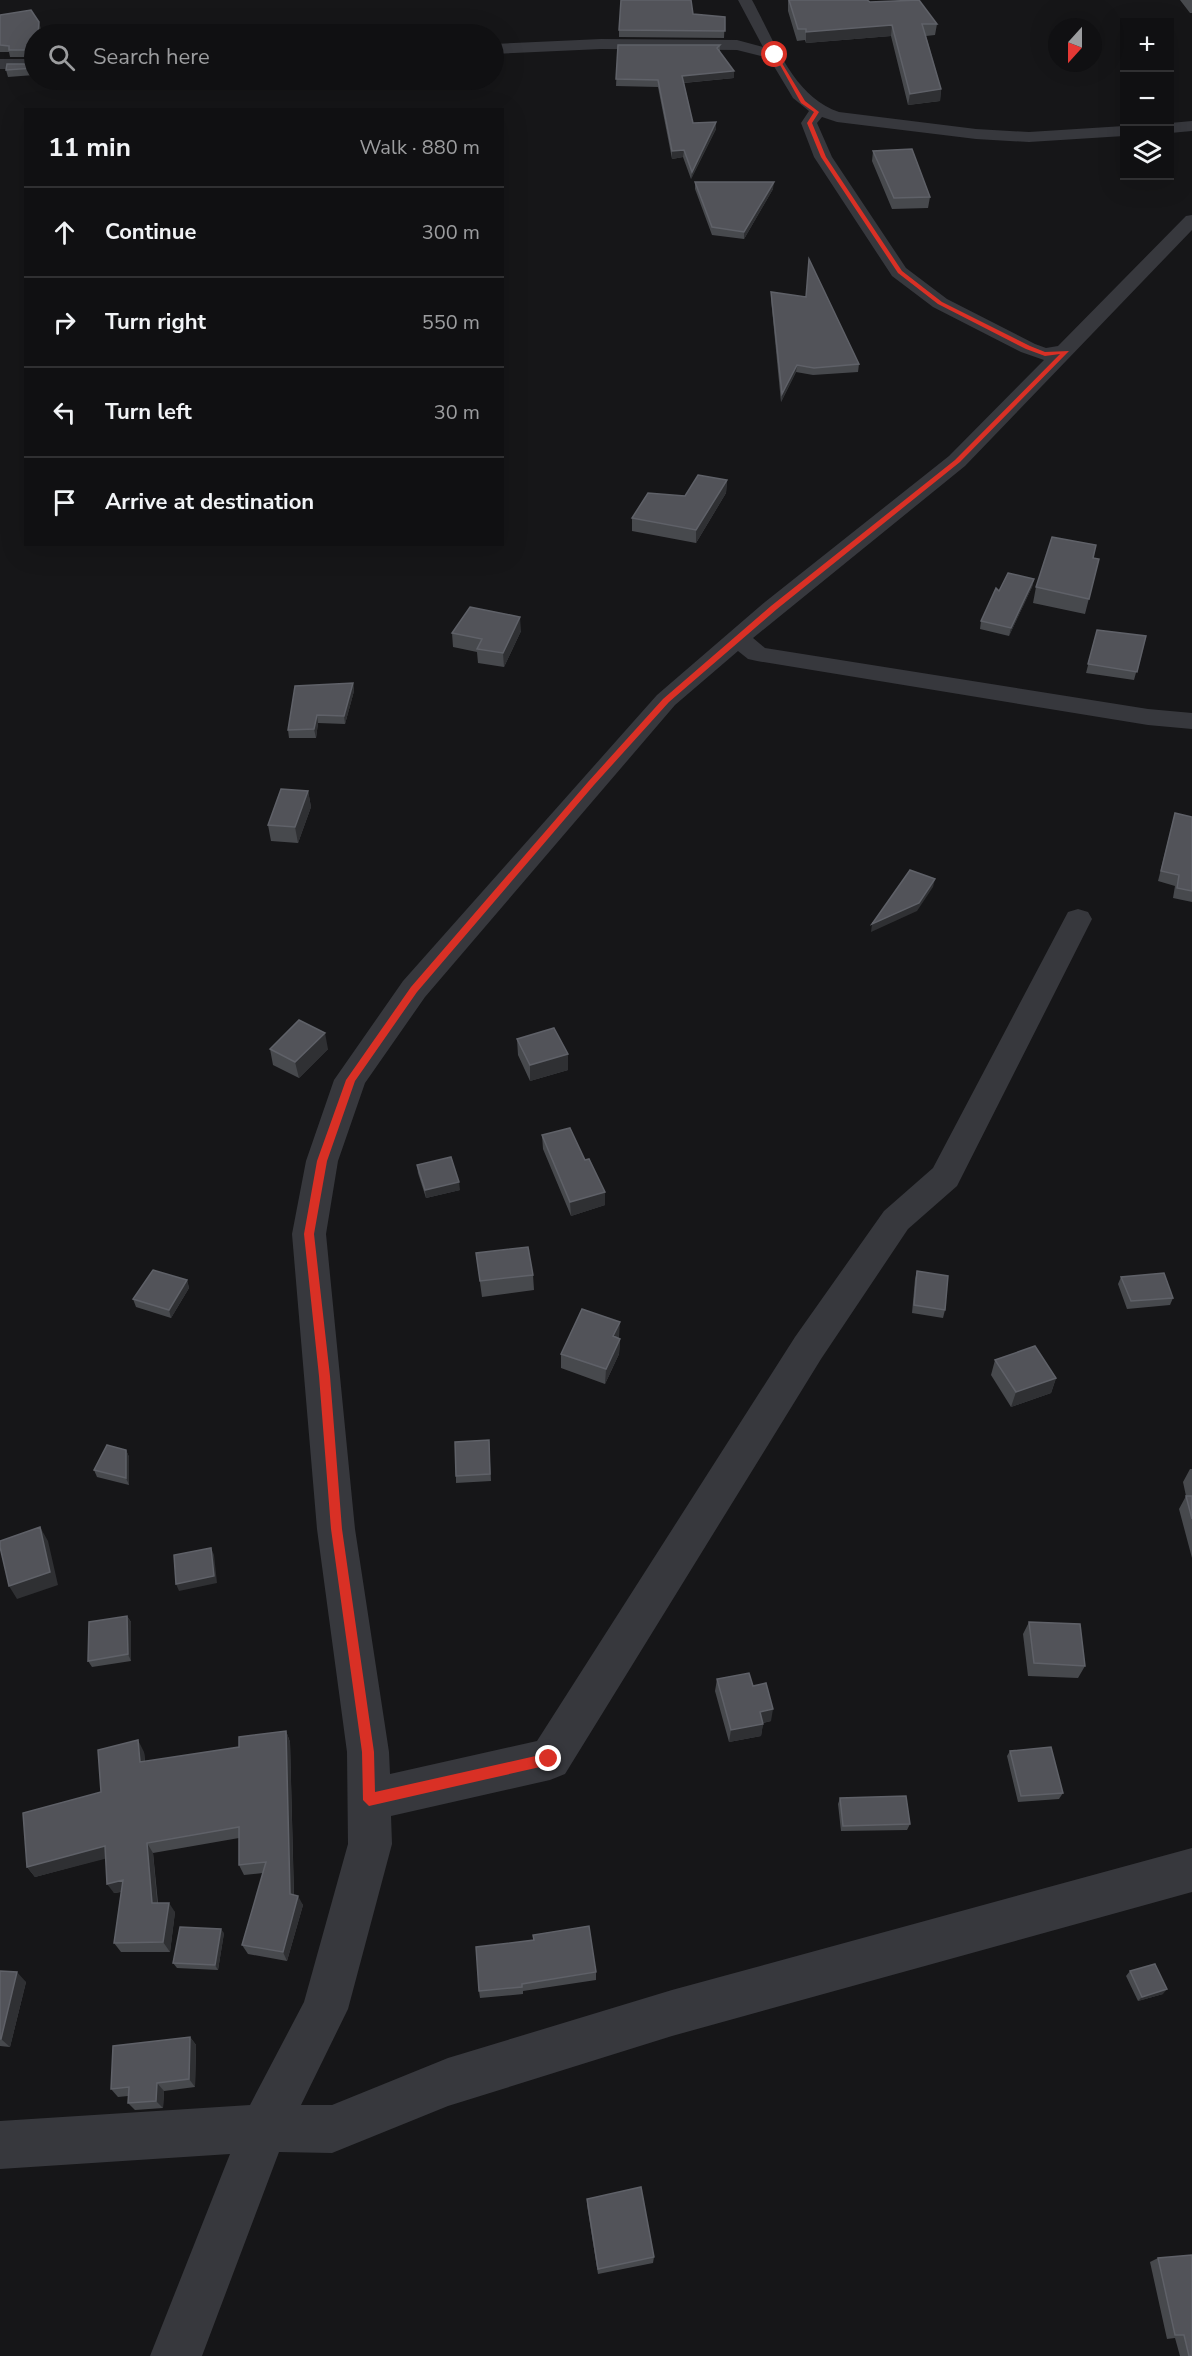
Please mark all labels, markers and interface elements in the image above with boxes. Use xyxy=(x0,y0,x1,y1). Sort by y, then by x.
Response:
north arrow xyxy=(1048,18,1102,72)
map controls xyxy=(1120,18,1174,180)
button: + xyxy=(1120,18,1174,72)
search box xyxy=(24,24,504,90)
icon: search xyxy=(45,41,78,74)
route start xyxy=(761,41,787,67)
text: Search here xyxy=(93,42,210,72)
button: − xyxy=(1120,72,1174,126)
button: layers xyxy=(1120,126,1174,180)
text: 11 min xyxy=(48,130,131,165)
text: Walk · 880 m xyxy=(360,134,480,161)
icon: ahead xyxy=(48,216,81,249)
text: Continue xyxy=(105,217,196,247)
text: 300 m xyxy=(422,219,480,246)
icon: right xyxy=(48,306,81,339)
text: Turn right xyxy=(105,307,206,337)
text: 550 m xyxy=(422,309,480,336)
icon: left xyxy=(48,396,81,429)
text: Turn left xyxy=(105,397,192,427)
text: 30 m xyxy=(434,399,480,426)
icon: arrive xyxy=(48,486,81,519)
text: Arrive at destination xyxy=(105,487,314,517)
route end xyxy=(535,1745,561,1771)

